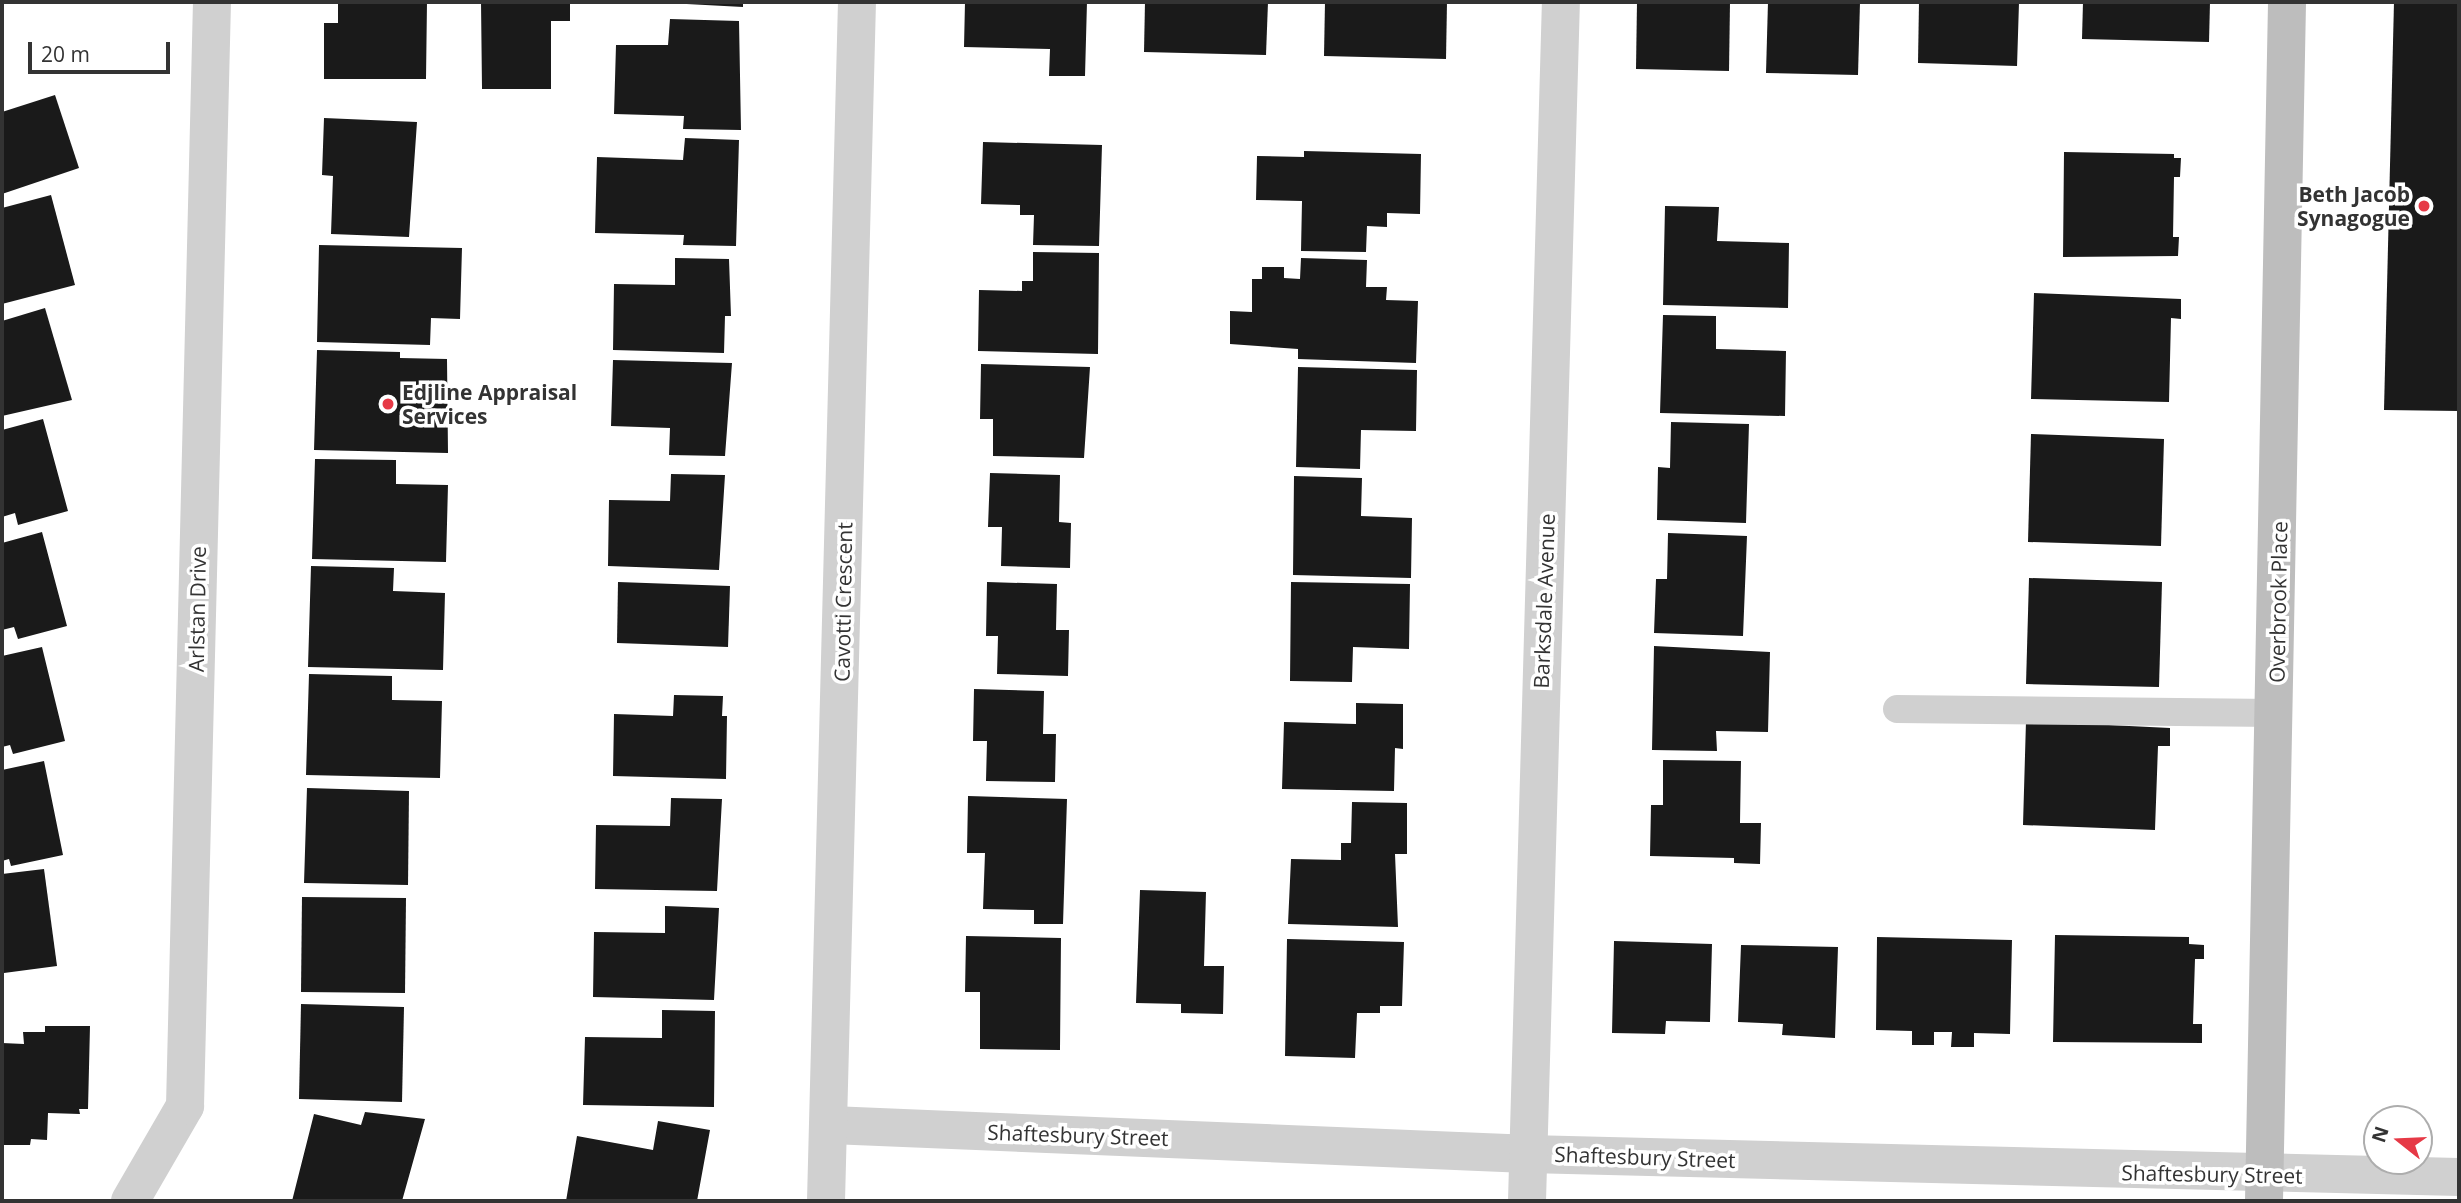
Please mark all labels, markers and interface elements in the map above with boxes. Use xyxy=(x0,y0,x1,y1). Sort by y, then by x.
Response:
scale bar xyxy=(32,28,173,72)
text: 20 m xyxy=(41,40,90,68)
place label: Beth Jacob Synagogue xyxy=(2297,181,2410,231)
marker: Beth Jacob Synagogue xyxy=(2416,198,2432,214)
place label: Edjline Appraisal Services xyxy=(402,379,577,429)
marker: Edjline Appraisal Services xyxy=(380,396,396,412)
street label: Barksdale Avenue xyxy=(1528,513,1560,689)
street label: Overbrook Place xyxy=(2264,521,2292,683)
street label: Cavotti Crescent xyxy=(829,522,857,682)
street label: Arlstan Drive xyxy=(183,546,211,672)
north arrow xyxy=(2363,1105,2433,1175)
street label: Shaftesbury Street xyxy=(987,1119,1169,1151)
text: N xyxy=(2365,1123,2395,1146)
street label: Shaftesbury Street xyxy=(1554,1141,1736,1173)
street label: Shaftesbury Street xyxy=(2121,1160,2303,1188)

